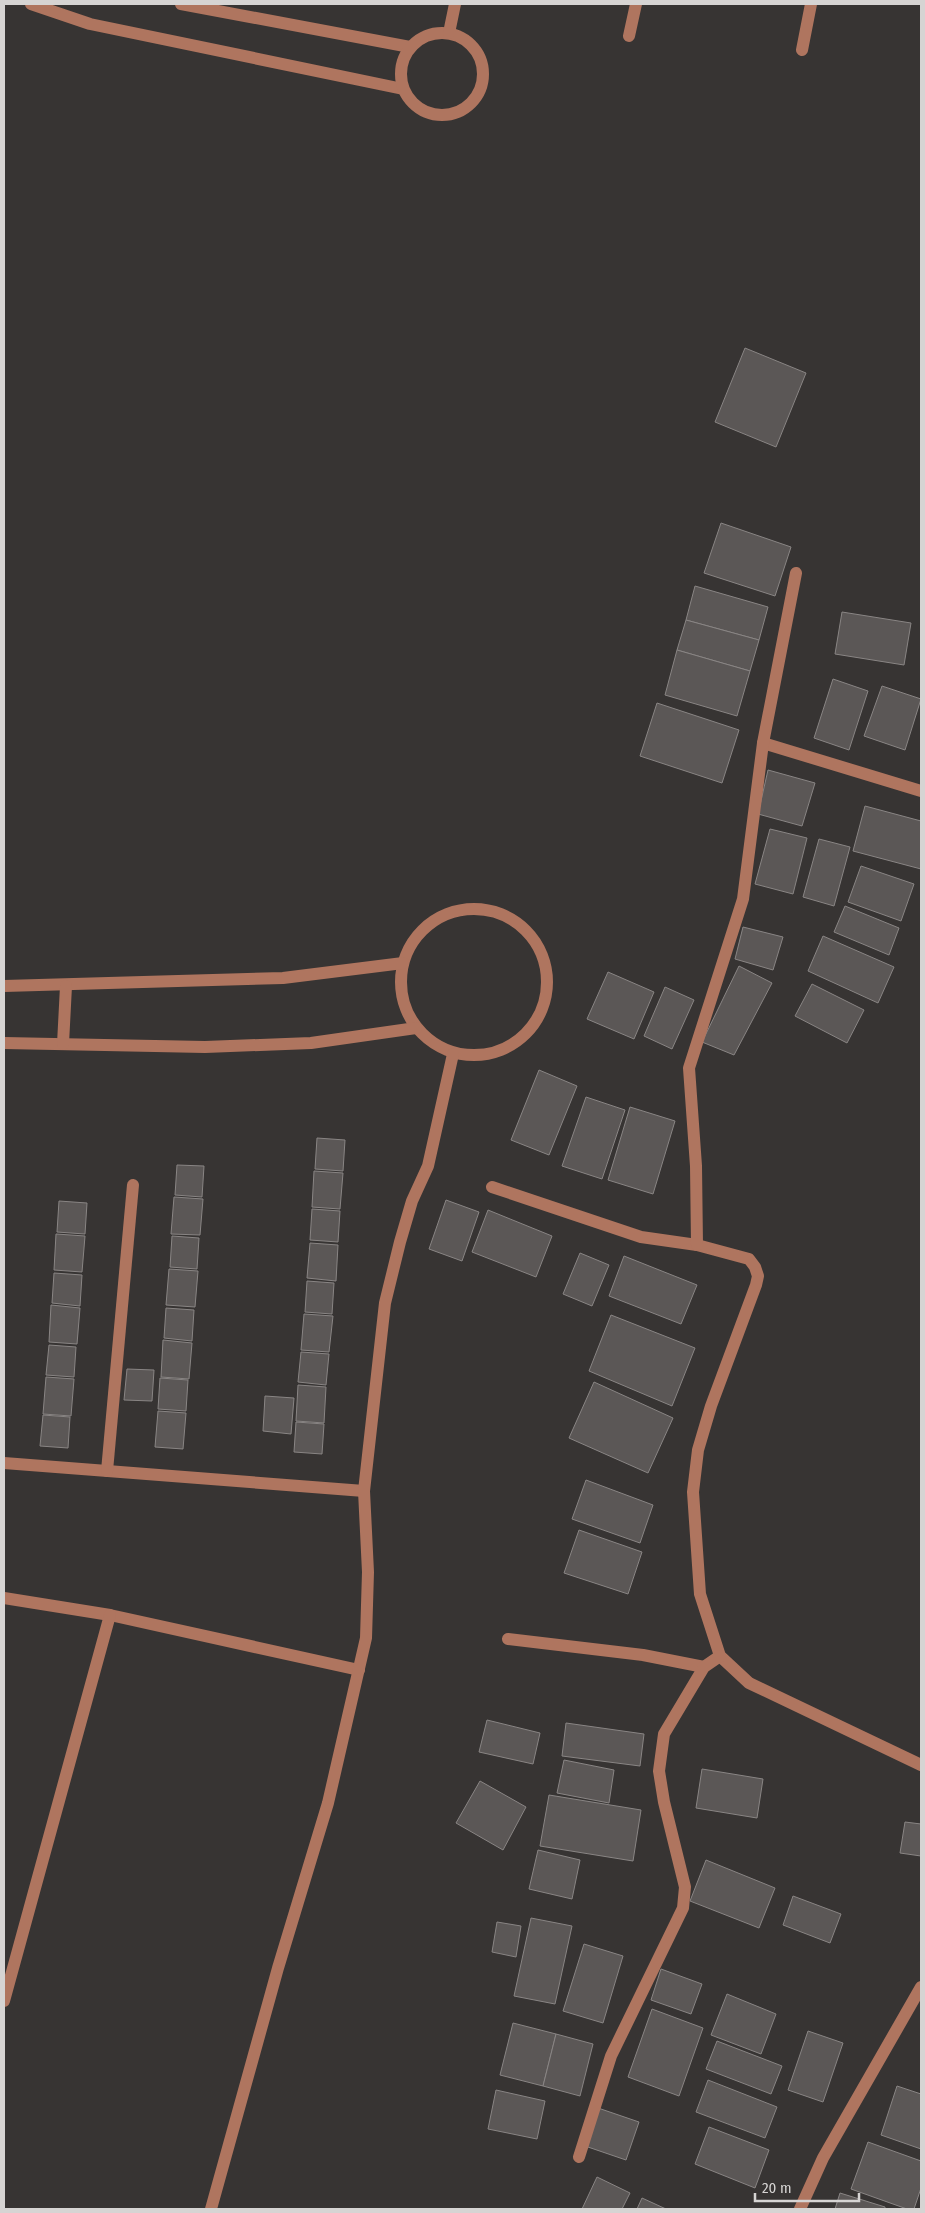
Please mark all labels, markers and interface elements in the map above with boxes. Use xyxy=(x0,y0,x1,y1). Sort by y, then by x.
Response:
scale bar xyxy=(755,2170,859,2202)
text: 20 m xyxy=(762,2179,792,2197)

